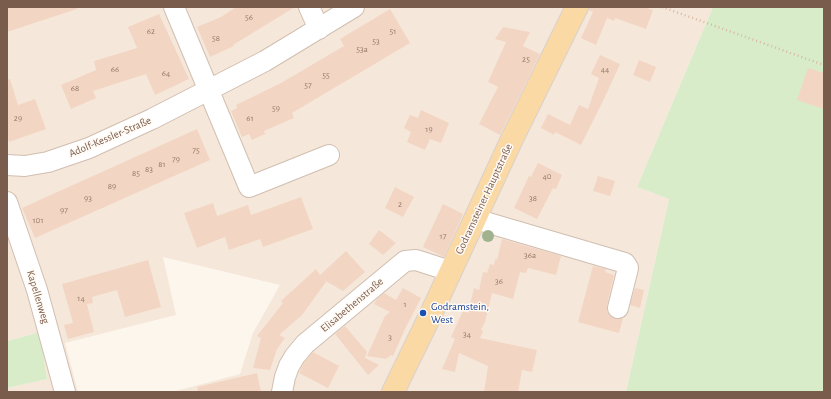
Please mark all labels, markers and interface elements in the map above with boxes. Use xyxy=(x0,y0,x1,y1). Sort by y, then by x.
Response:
house number: 56 xyxy=(245,12,253,22)
house number: 62 xyxy=(147,26,155,36)
house number: 51 xyxy=(390,26,396,36)
house number: 58 xyxy=(212,33,220,43)
house number: 53 xyxy=(372,36,380,46)
house number: 53a xyxy=(356,44,368,54)
house number: 25 xyxy=(522,54,530,64)
house number: 66 xyxy=(111,64,119,74)
house number: 44 xyxy=(601,64,609,74)
house number: 64 xyxy=(162,68,170,78)
house number: 55 xyxy=(322,70,330,80)
house number: 57 xyxy=(304,80,312,90)
house number: 68 xyxy=(71,83,79,93)
house number: 59 xyxy=(272,103,280,113)
house number: 29 xyxy=(14,113,22,123)
house number: 61 xyxy=(246,113,254,123)
street label: Adolf-Kessler-Straße xyxy=(67,114,153,160)
house number: 19 xyxy=(425,124,433,134)
street label: Godramsteiner Hauptstraße xyxy=(453,142,515,256)
house number: 75 xyxy=(192,145,200,155)
house number: 79 xyxy=(172,154,180,164)
house number: 81 xyxy=(158,159,166,169)
house number: 83 xyxy=(145,164,153,174)
house number: 85 xyxy=(132,168,140,178)
house number: 40 xyxy=(542,171,552,181)
house number: 89 xyxy=(108,181,116,191)
house number: 93 xyxy=(84,193,92,203)
house number: 38 xyxy=(529,193,537,203)
house number: 2 xyxy=(398,199,402,209)
house number: 97 xyxy=(60,205,68,215)
house number: 101 xyxy=(33,215,43,225)
house number: 17 xyxy=(440,231,446,241)
house number: 36a xyxy=(524,250,536,260)
street label: Kapellenweg xyxy=(24,269,52,325)
street label: Elisabethenstraße xyxy=(318,275,386,335)
house number: 36 xyxy=(495,276,503,286)
house number: 14 xyxy=(77,293,85,303)
house number: 1 xyxy=(403,299,407,309)
place label: Godramstein, West xyxy=(431,300,489,326)
marker: Godramstein, West xyxy=(418,308,428,318)
house number: 34 xyxy=(463,329,471,339)
house number: 3 xyxy=(388,332,392,342)

